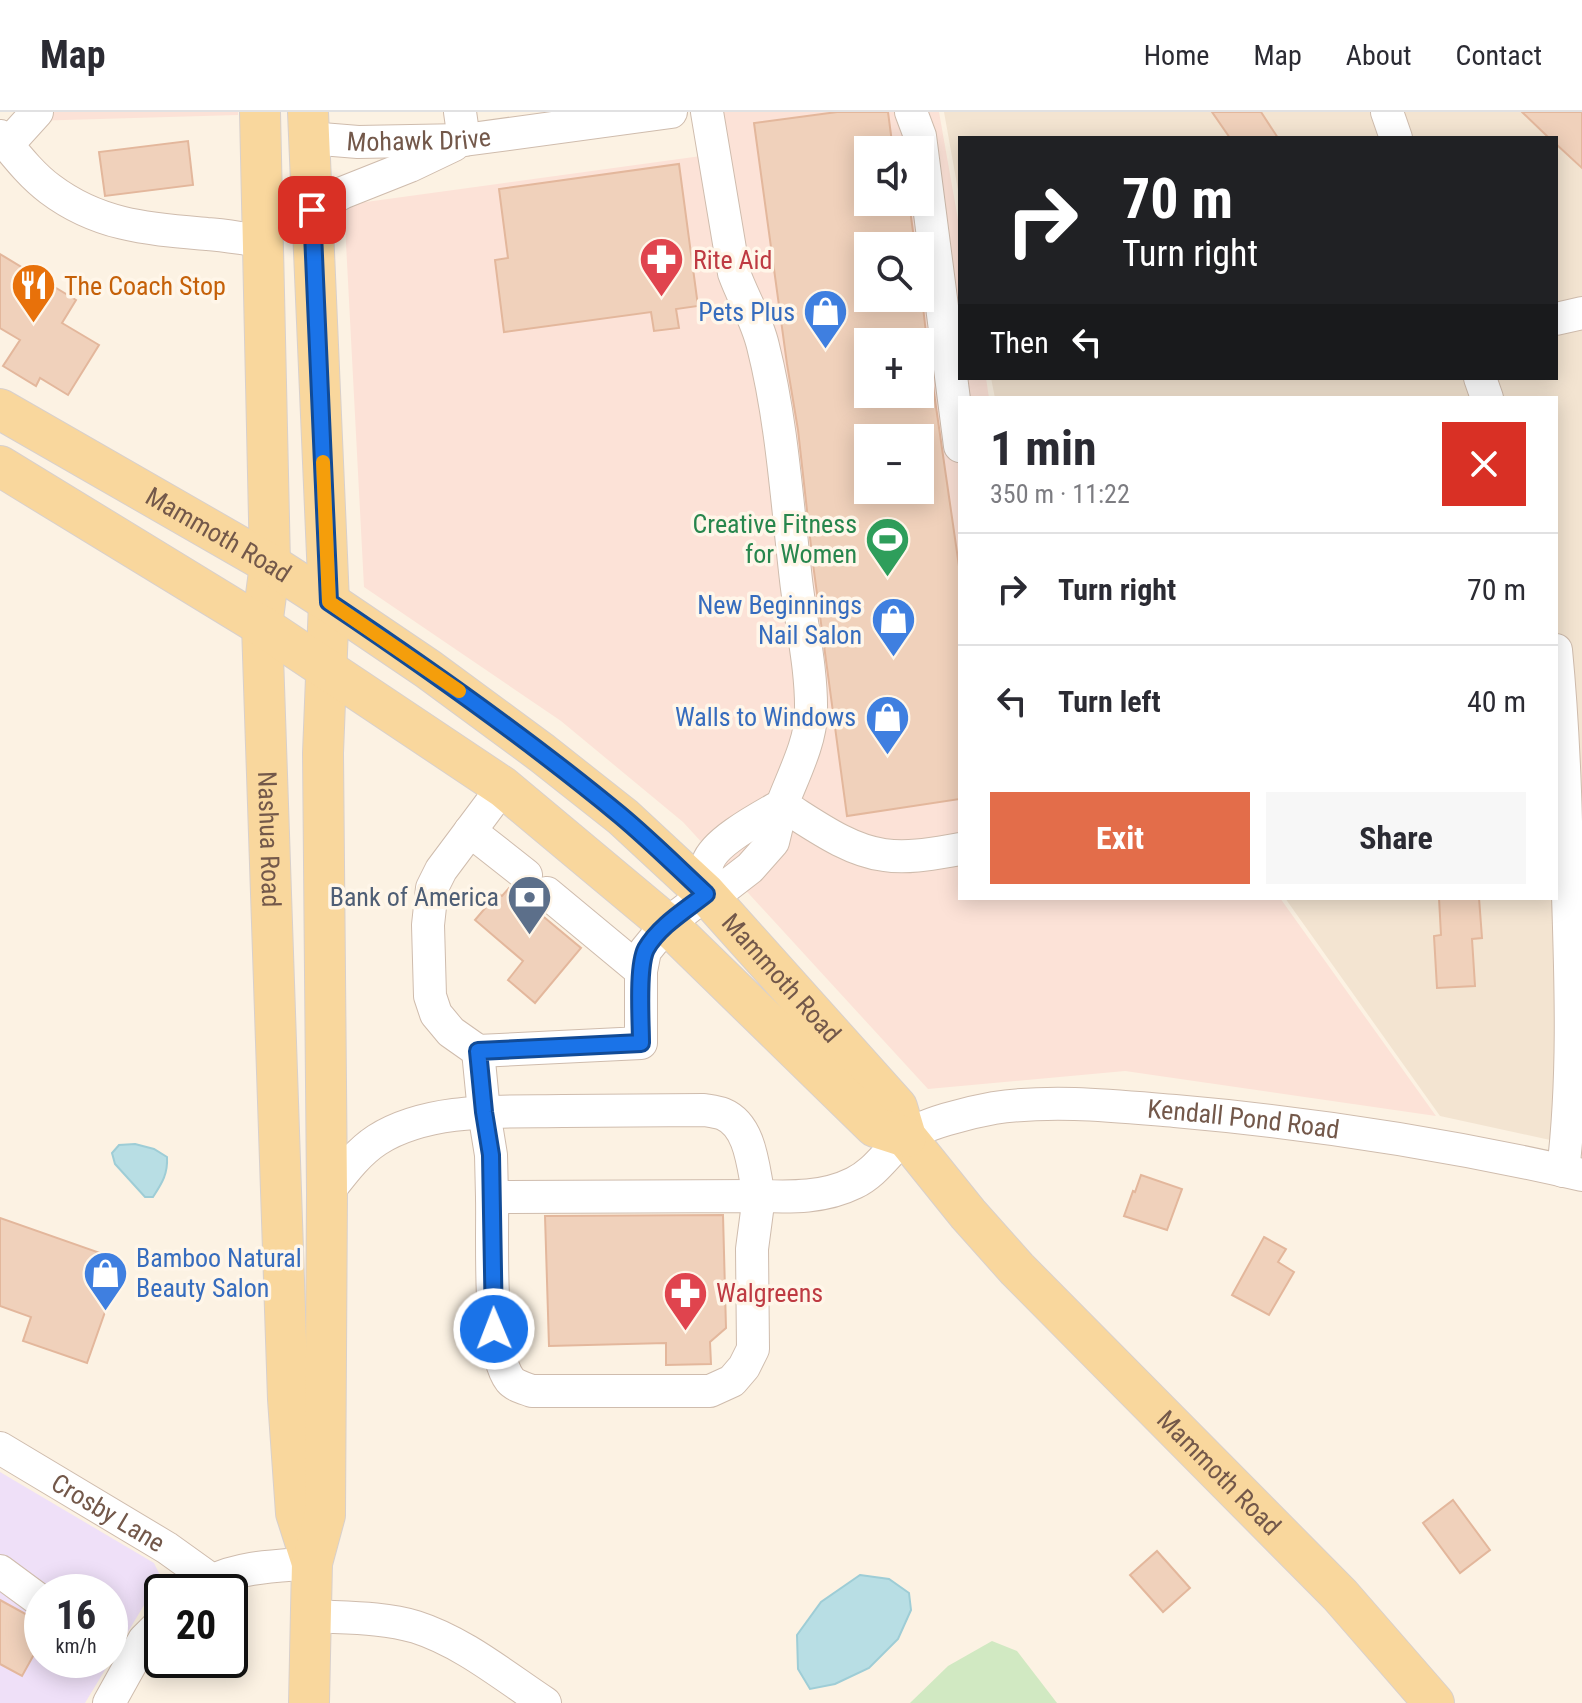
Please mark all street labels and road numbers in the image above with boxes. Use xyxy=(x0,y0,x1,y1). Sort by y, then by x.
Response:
street label: Mohawk Drive xyxy=(346,122,493,158)
street label: Mammoth Road xyxy=(140,481,297,589)
street label: Nashua Road xyxy=(252,771,286,908)
street label: Mammoth Road xyxy=(716,907,847,1049)
street label: Kendall Pond Road xyxy=(1146,1094,1341,1145)
street label: Mammoth Road xyxy=(1151,1404,1287,1541)
street label: Crosby Lane xyxy=(46,1467,170,1558)

